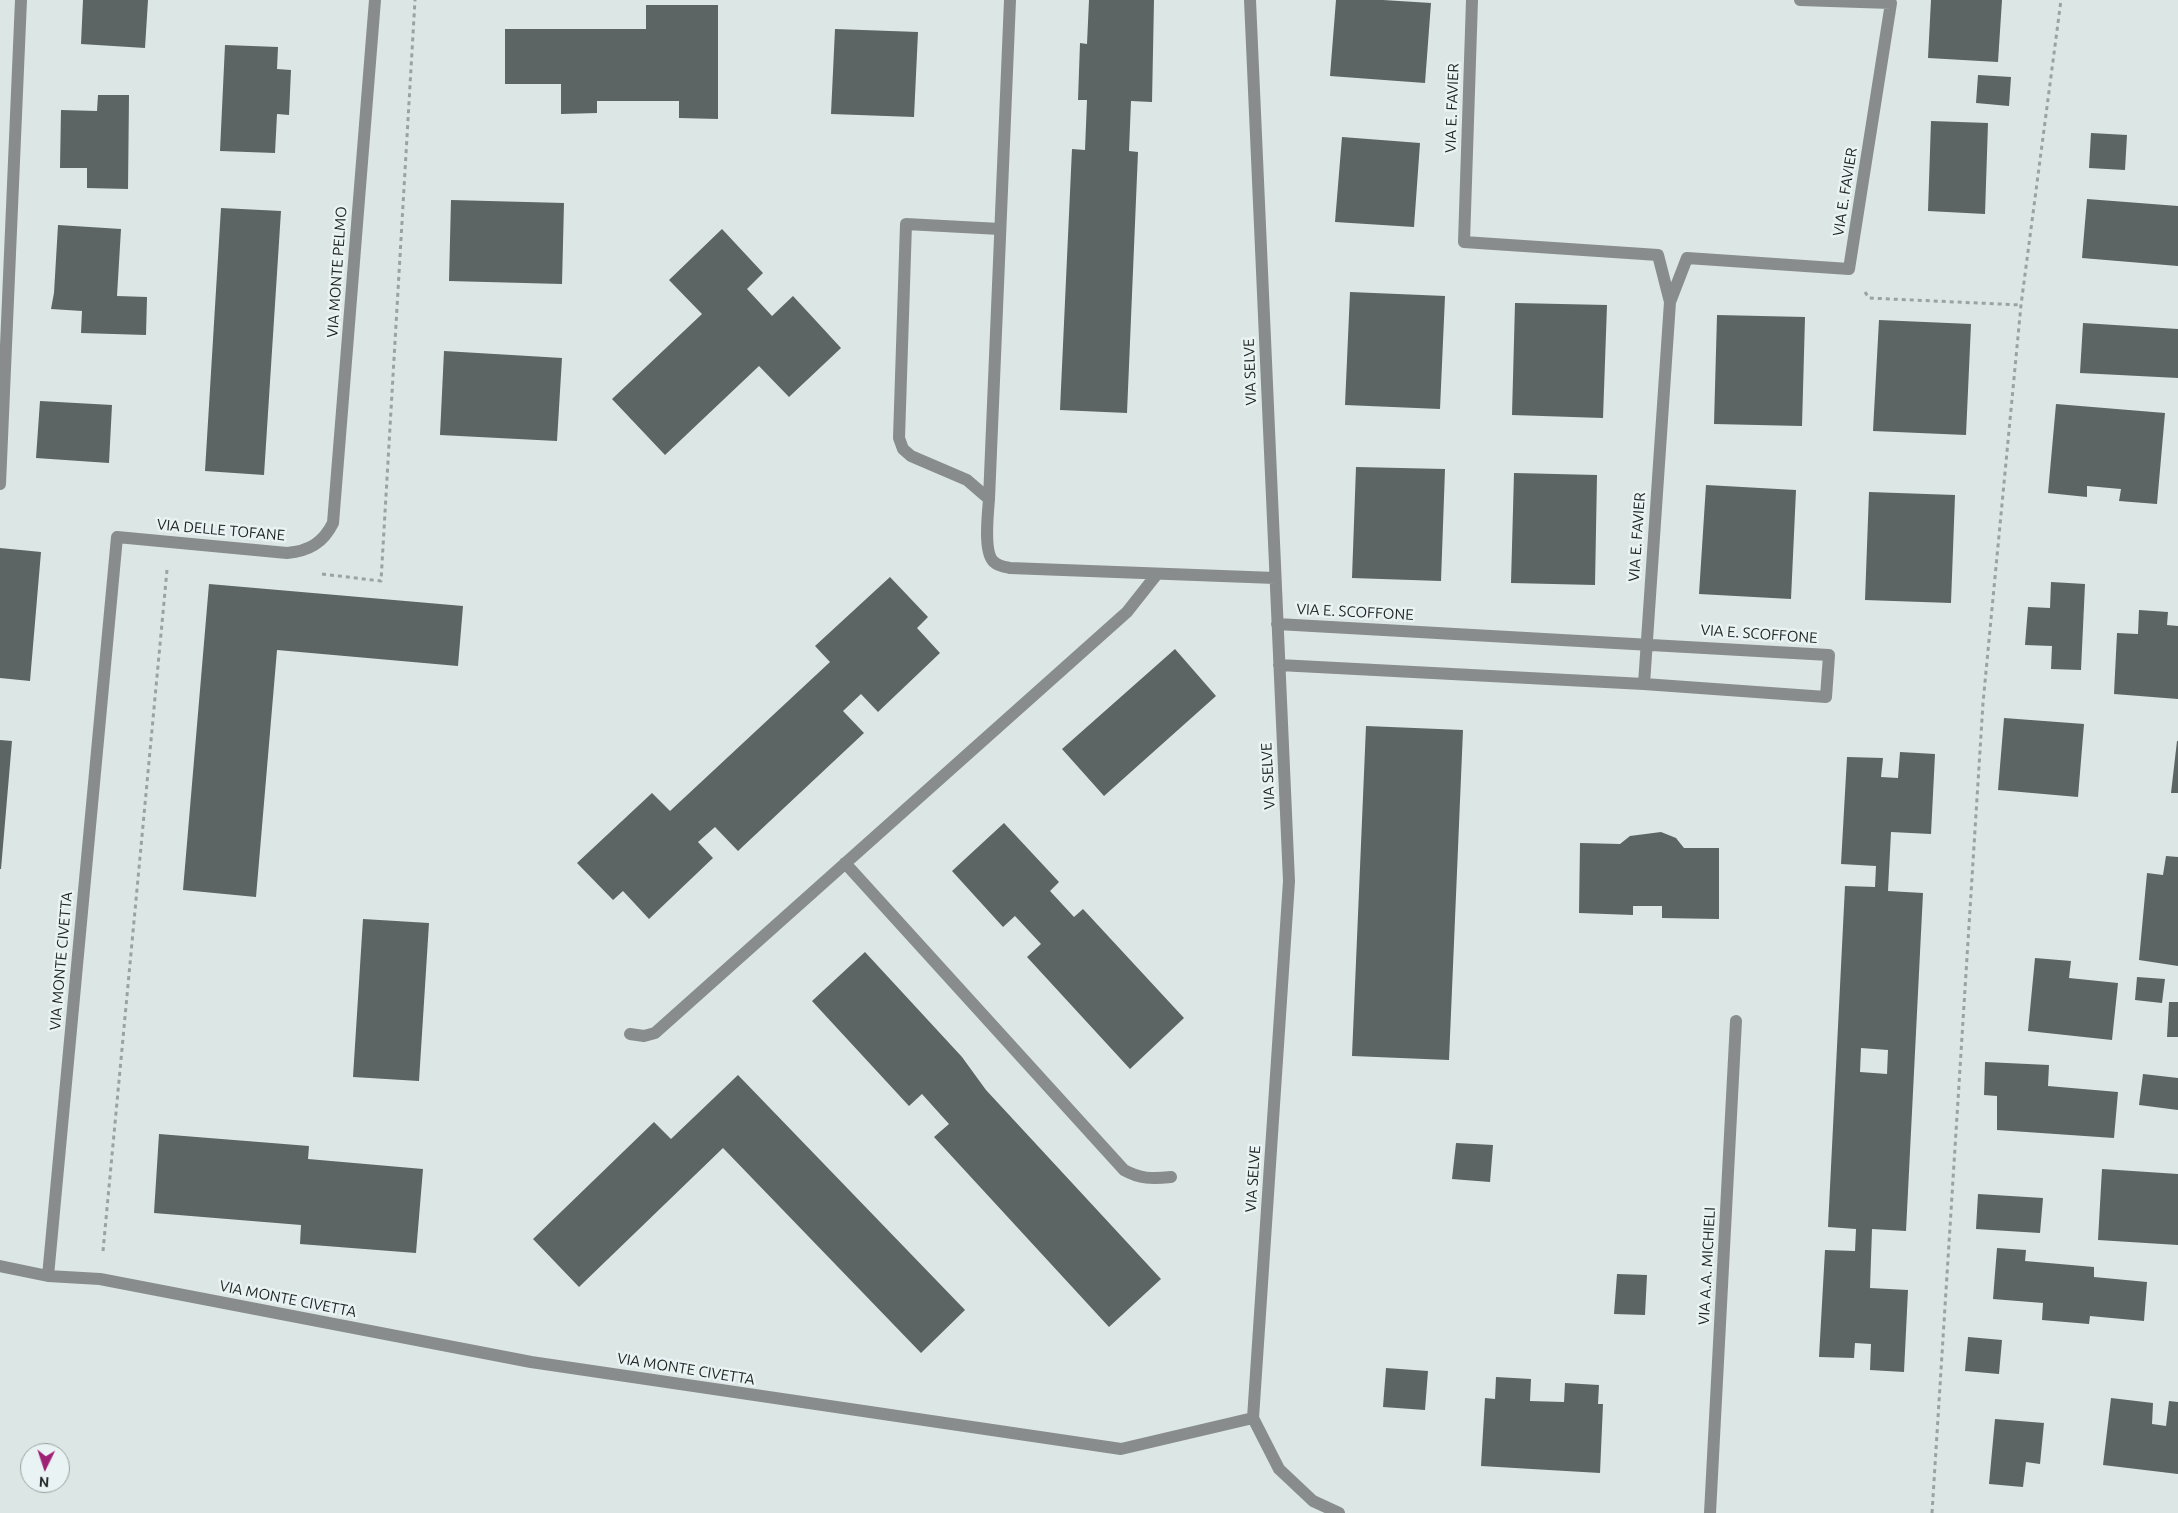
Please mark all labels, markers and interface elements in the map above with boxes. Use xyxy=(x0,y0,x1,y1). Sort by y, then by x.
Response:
street label: VIA E. FAVIER xyxy=(1441,63,1463,153)
street label: VIA E. FAVIER xyxy=(1829,146,1861,238)
street label: VIA MONTE PELMO xyxy=(323,206,351,338)
street label: VIA SELVE xyxy=(1240,338,1260,406)
street label: VIA E. FAVIER xyxy=(1625,492,1649,582)
street label: VIA DELLE TOFANE xyxy=(156,515,286,545)
street label: VIA E. SCOFFONE xyxy=(1296,600,1414,624)
street label: VIA E. SCOFFONE xyxy=(1700,621,1818,647)
street label: VIA SELVE xyxy=(1257,742,1279,810)
street label: VIA MONTE CIVETTA xyxy=(46,891,76,1031)
street label: VIA SELVE xyxy=(1242,1145,1264,1213)
street label: VIA A.A. MICHIELI xyxy=(1695,1206,1719,1326)
street label: VIA MONTE CIVETTA xyxy=(218,1277,358,1321)
street label: VIA MONTE CIVETTA xyxy=(616,1349,756,1389)
north arrow xyxy=(20,1443,70,1493)
text: N xyxy=(38,1474,50,1490)

